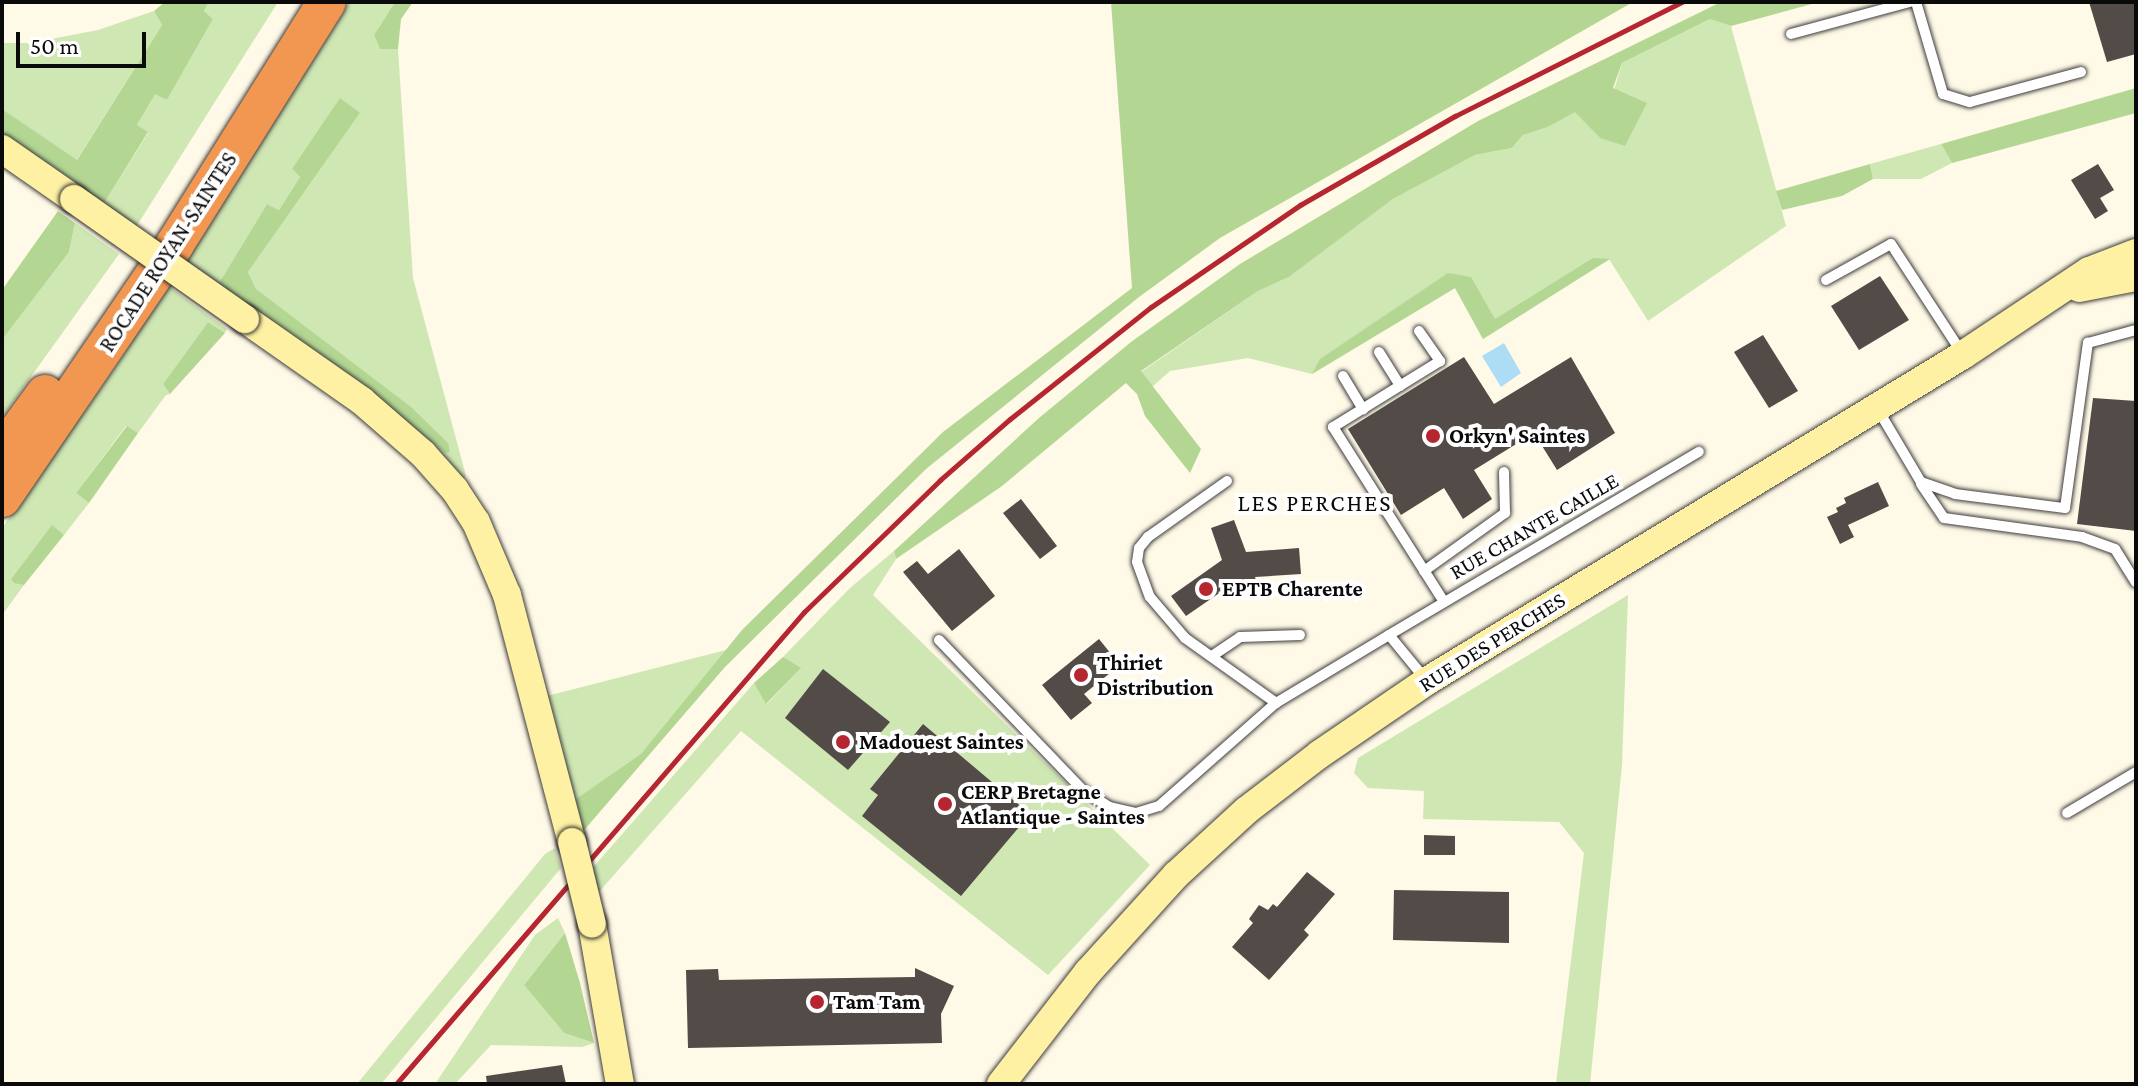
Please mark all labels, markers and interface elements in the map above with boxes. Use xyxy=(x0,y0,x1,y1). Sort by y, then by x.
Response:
scale bar xyxy=(20,16,150,66)
text: 50 m xyxy=(30,32,79,59)
street label: ROCADE ROYAN-SAINTES xyxy=(94,147,242,357)
place label: Orkyn' Saintes xyxy=(1449,423,1586,449)
marker: Orkyn' Saintes xyxy=(1424,427,1442,445)
street label: RUE CHANTE CAILLE xyxy=(1445,467,1623,585)
district label: LES PERCHES xyxy=(1237,489,1393,517)
place label: EPTB Charente xyxy=(1222,576,1363,602)
marker: EPTB Charente xyxy=(1197,580,1215,598)
street label: RUE DES PERCHES xyxy=(1414,586,1570,698)
place label: Thiriet Distribution xyxy=(1097,649,1213,700)
marker: Thiriet Distribution xyxy=(1072,666,1090,684)
place label: Madouest Saintes xyxy=(859,729,1024,755)
marker: Madouest Saintes xyxy=(834,733,852,751)
place label: CERP Bretagne Atlantique - Saintes xyxy=(961,778,1145,830)
marker: CERP Bretagne Atlantique - Saintes xyxy=(936,795,954,813)
place label: Tam Tam xyxy=(833,989,921,1015)
marker: Tam Tam xyxy=(808,993,826,1011)

